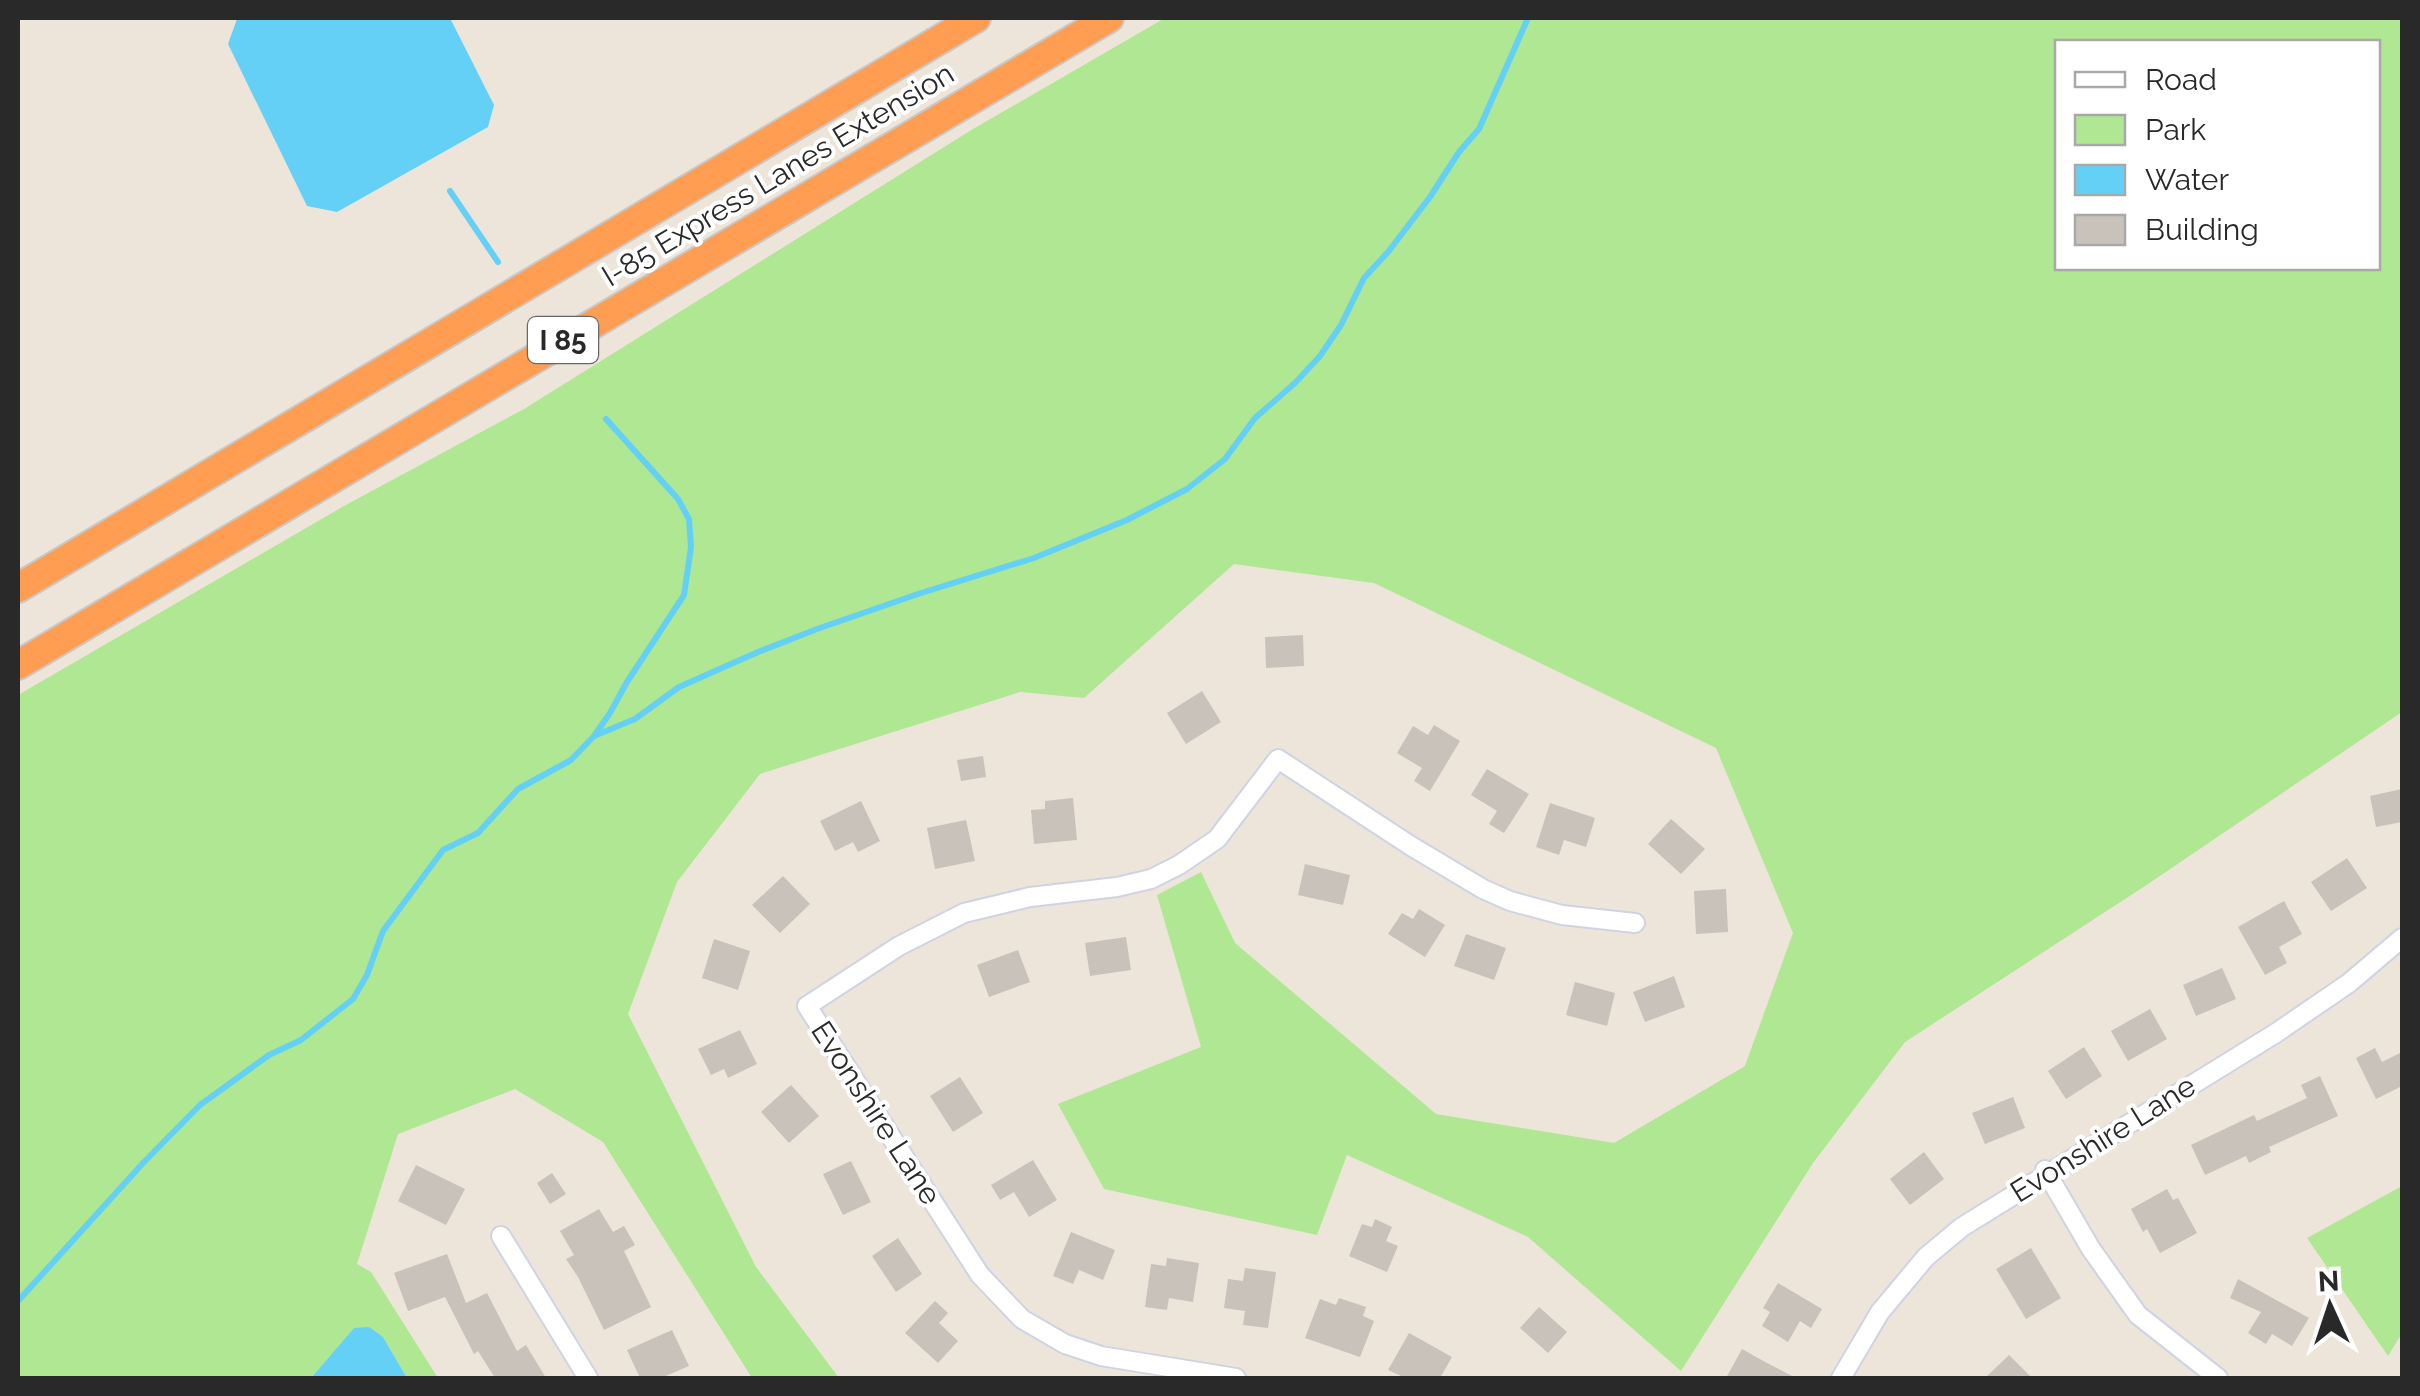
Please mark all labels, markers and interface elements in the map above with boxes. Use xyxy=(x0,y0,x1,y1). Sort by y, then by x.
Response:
legend xyxy=(2055,40,2380,270)
street label: I-85 Express Lanes Extension xyxy=(596,56,960,294)
text: Road xyxy=(2145,62,2217,97)
text: Park xyxy=(2145,112,2206,147)
text: Water xyxy=(2145,162,2229,197)
text: Building xyxy=(2145,212,2259,247)
road number: I 85 xyxy=(528,317,598,363)
street label: Evonshire Lane xyxy=(804,1015,949,1211)
street label: Evonshire Lane xyxy=(2004,1068,2202,1209)
north arrow xyxy=(2280,1256,2380,1356)
text: N xyxy=(2317,1264,2340,1299)

